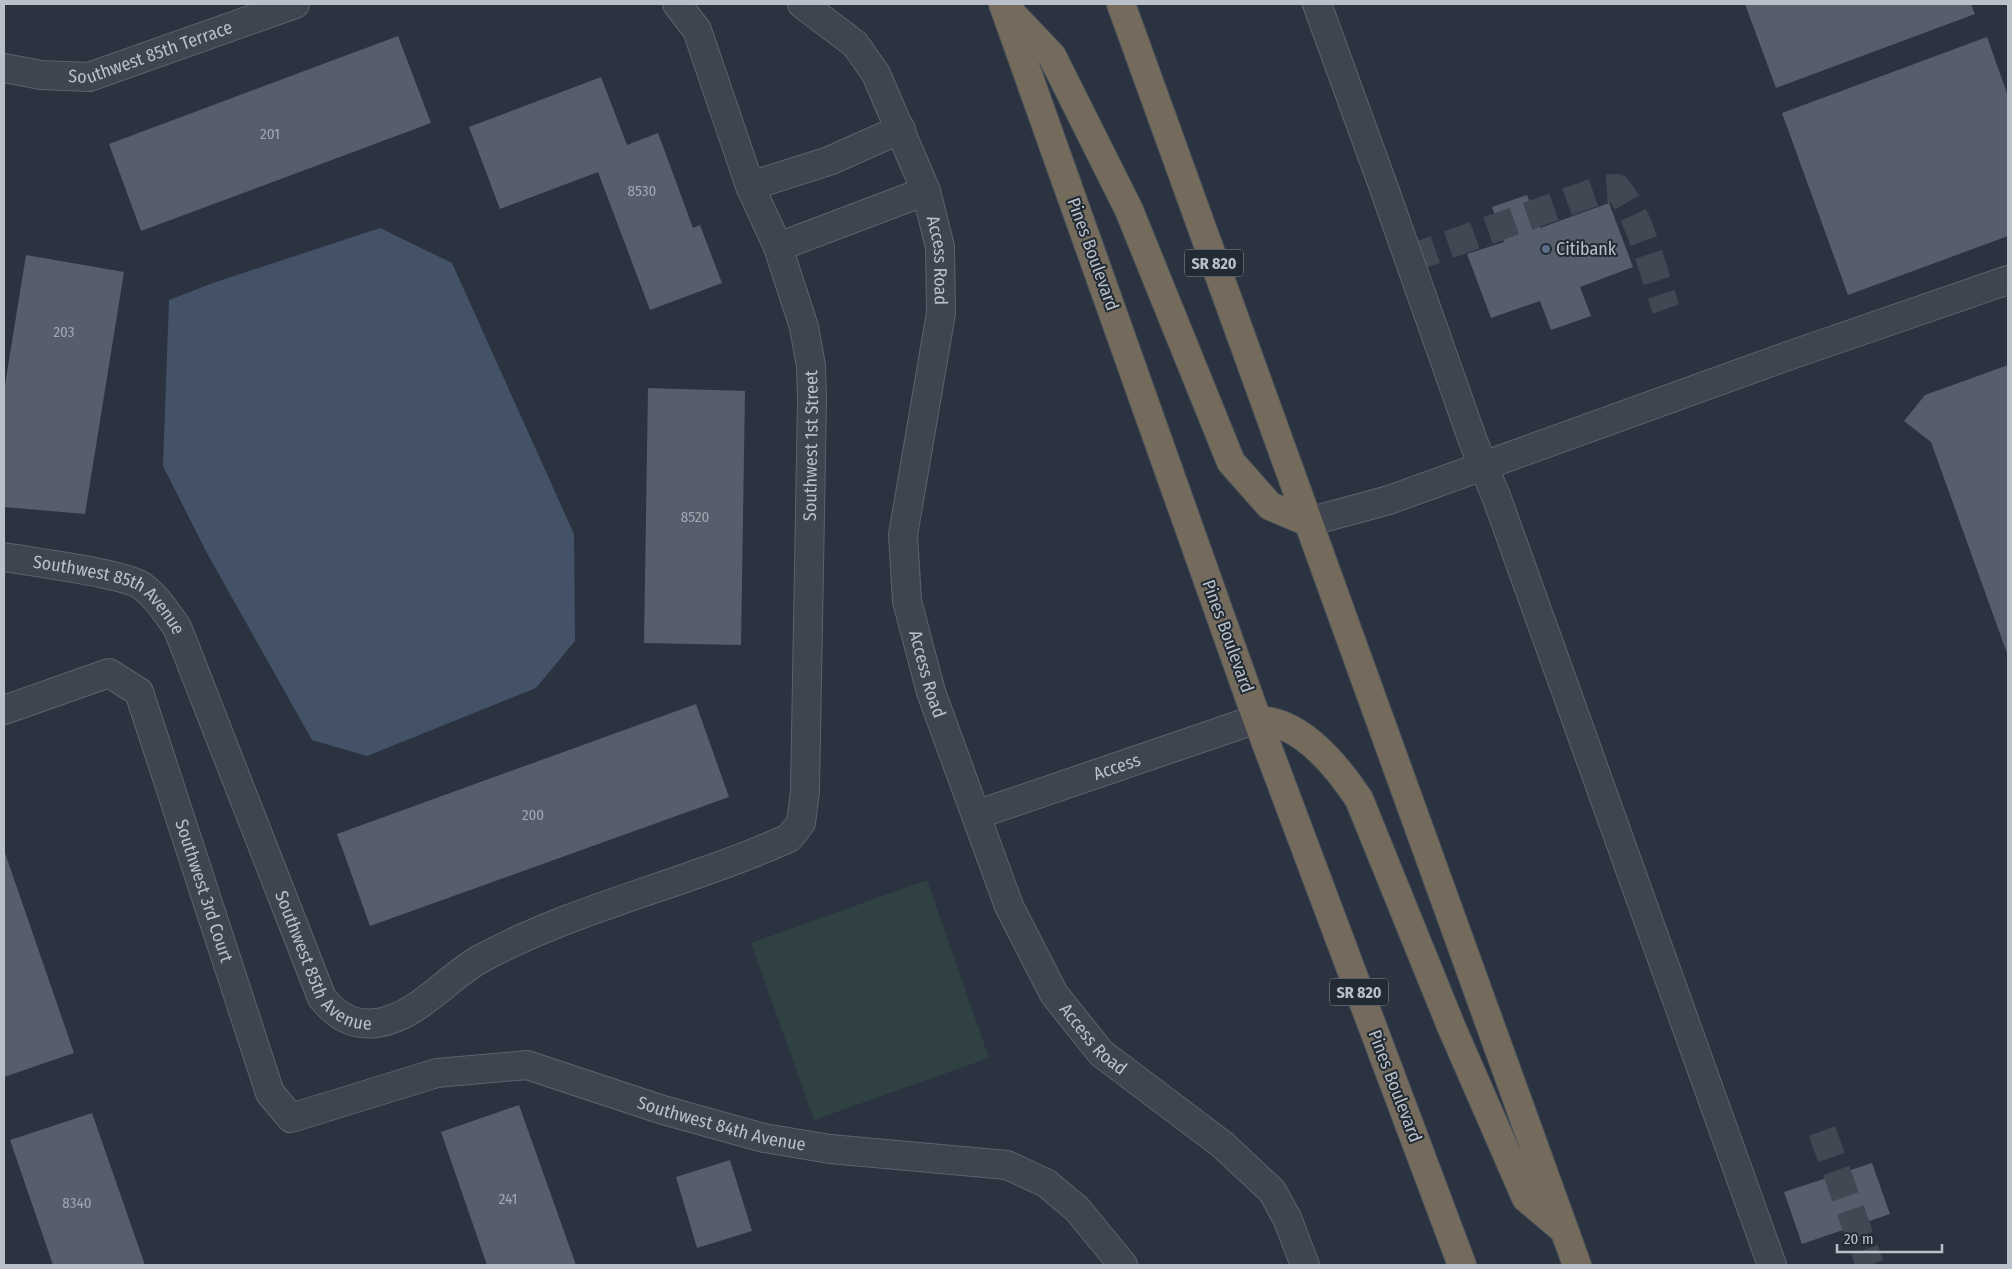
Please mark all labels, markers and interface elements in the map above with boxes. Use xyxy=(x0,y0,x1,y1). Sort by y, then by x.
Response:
street label: Southwest 85th Terrace xyxy=(68,16,235,88)
house number: 201 xyxy=(260,125,280,143)
house number: 8530 xyxy=(628,182,656,200)
street label: Pines Boulevard xyxy=(1062,195,1124,313)
street label: Access Road xyxy=(922,213,952,305)
place label: Citibank xyxy=(1556,238,1617,260)
marker: Citibank xyxy=(1540,243,1552,255)
road number: SR 820 xyxy=(1185,250,1243,276)
house number: 203 xyxy=(53,323,75,341)
street label: Southwest 1st Street xyxy=(799,370,823,521)
house number: 8520 xyxy=(681,508,709,526)
street label: Southwest 85th Avenue xyxy=(32,551,190,637)
street label: Pines Boulevard xyxy=(1197,577,1259,695)
street label: Access Road xyxy=(904,628,950,721)
street label: Access xyxy=(1091,749,1144,785)
house number: 200 xyxy=(522,806,544,824)
street label: Southwest 3rd Court xyxy=(170,816,238,965)
street label: Southwest 85th Avenue xyxy=(270,888,372,1035)
road number: SR 820 xyxy=(1330,979,1388,1006)
street label: Access Road xyxy=(1055,999,1131,1080)
street label: Pines Boulevard xyxy=(1364,1027,1426,1145)
street label: Southwest 84th Avenue xyxy=(635,1091,807,1156)
house number: 241 xyxy=(499,1190,517,1208)
house number: 8340 xyxy=(62,1194,92,1212)
scale bar xyxy=(1837,1222,1942,1254)
text: 20 m xyxy=(1844,1230,1874,1248)

